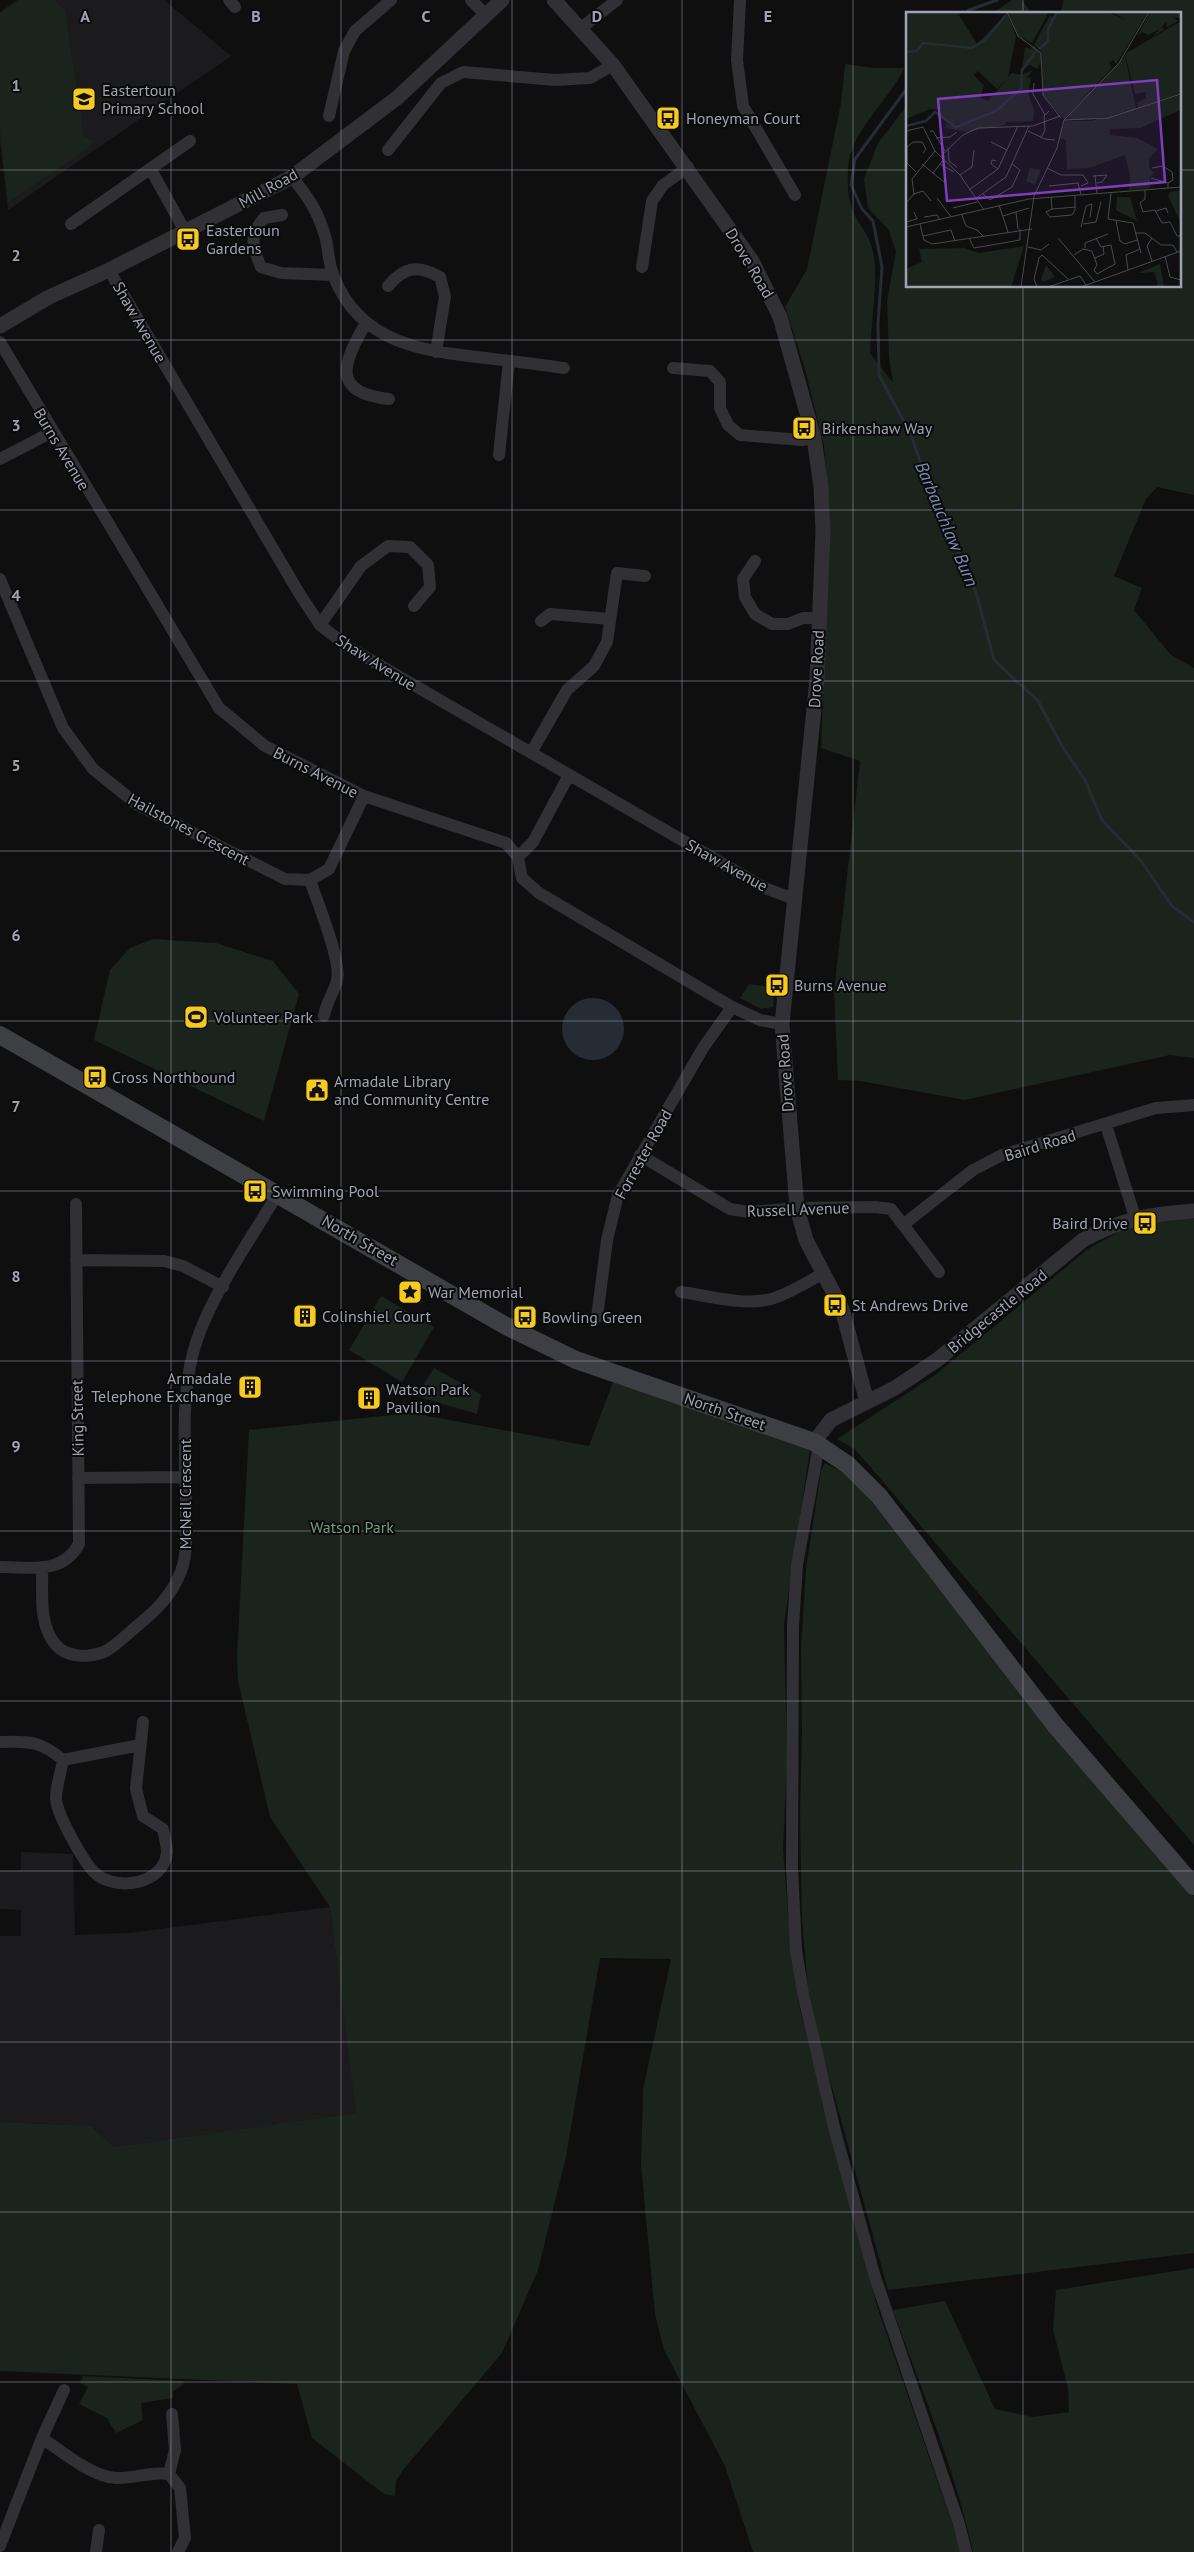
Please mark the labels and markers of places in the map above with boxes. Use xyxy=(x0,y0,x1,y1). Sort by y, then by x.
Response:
place label: Eastertoun Primary School xyxy=(102,80,204,118)
school or university icon: Eastertoun Primary School xyxy=(71,86,97,112)
bus stop icon: Honeyman Court xyxy=(655,105,681,131)
place label: Honeyman Court xyxy=(686,108,801,128)
place label: Eastertoun Gardens xyxy=(206,220,280,258)
bus stop icon: Eastertoun Gardens xyxy=(175,226,201,252)
bus stop icon: Birkenshaw Way xyxy=(791,415,817,441)
place label: Birkenshaw Way xyxy=(822,418,933,438)
bus stop icon: Burns Avenue xyxy=(764,972,790,998)
place label: Burns Avenue xyxy=(794,975,887,995)
sports icon: Volunteer Park xyxy=(183,1004,209,1030)
place label: Volunteer Park xyxy=(213,1007,314,1027)
bus stop icon: Cross Northbound xyxy=(82,1064,108,1090)
place label: Cross Northbound xyxy=(112,1067,235,1087)
place label: Armadale Library and Community Centre xyxy=(334,1071,489,1109)
public building icon: Armadale Library and Community Centre xyxy=(304,1077,330,1103)
bus stop icon: Swimming Pool xyxy=(242,1178,268,1204)
place label: Swimming Pool xyxy=(272,1181,379,1201)
bus stop icon: Baird Drive xyxy=(1132,1210,1158,1236)
place label: Baird Drive xyxy=(1052,1213,1128,1233)
place icon: War Memorial xyxy=(397,1279,423,1305)
place label: War Memorial xyxy=(428,1282,523,1302)
bus stop icon: St Andrews Drive xyxy=(822,1292,848,1318)
place label: St Andrews Drive xyxy=(852,1295,968,1315)
building icon: Colinshiel Court xyxy=(292,1303,318,1329)
bus stop icon: Bowling Green xyxy=(512,1304,538,1330)
place label: Colinshiel Court xyxy=(322,1306,431,1326)
place label: Bowling Green xyxy=(542,1307,642,1327)
place label: Armadale Telephone Exchange xyxy=(91,1368,232,1406)
building icon: Armadale Telephone Exchange xyxy=(237,1374,263,1400)
place label: Watson Park Pavilion xyxy=(386,1379,470,1417)
building icon: Watson Park Pavilion xyxy=(356,1385,382,1411)

